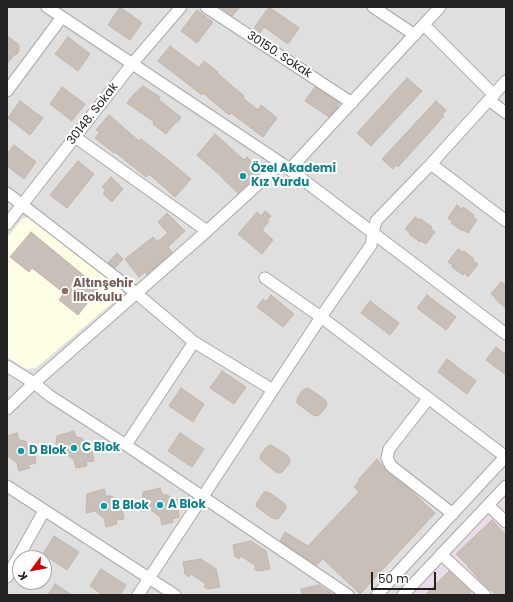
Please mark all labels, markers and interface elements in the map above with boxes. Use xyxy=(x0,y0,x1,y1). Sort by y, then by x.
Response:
street label: 30150. Sokak xyxy=(244,29,314,81)
street label: 30148. Sokak xyxy=(64,80,122,148)
place label: Özel Akademi Kız Yurdu xyxy=(251,162,336,190)
marker: Özel Akademi Kız Yurdu xyxy=(238,171,248,181)
place label: Altınşehir İlkokulu xyxy=(73,277,133,305)
marker: Altınşehir İlkokulu xyxy=(60,286,70,296)
place label: C Blok xyxy=(82,441,120,455)
marker: C Blok xyxy=(69,443,79,453)
place label: D Blok xyxy=(29,444,67,458)
marker: D Blok xyxy=(16,446,26,456)
place label: A Blok xyxy=(168,498,206,512)
place label: B Blok xyxy=(112,499,149,513)
marker: A Blok xyxy=(155,500,165,510)
marker: B Blok xyxy=(99,501,109,511)
north arrow xyxy=(12,550,52,590)
scale bar xyxy=(373,564,438,590)
text: K xyxy=(14,568,31,583)
text: 50 m xyxy=(378,570,409,587)

